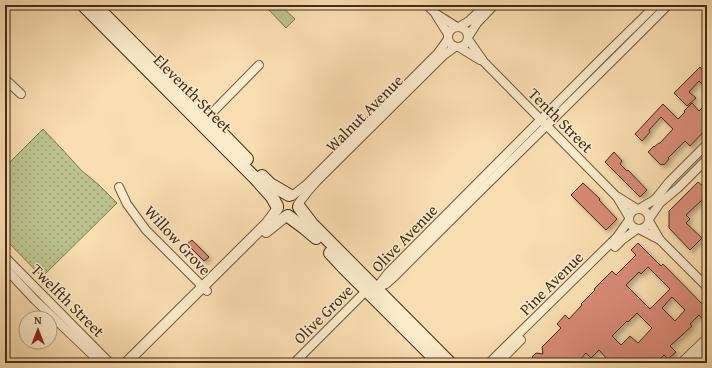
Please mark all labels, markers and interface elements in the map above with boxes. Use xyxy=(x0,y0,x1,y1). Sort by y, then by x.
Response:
street label: Eleventh Street xyxy=(148,48,238,138)
street label: Walnut Avenue xyxy=(320,69,408,157)
street label: Tenth Street xyxy=(523,82,599,158)
street label: Willow Grove xyxy=(139,199,217,281)
street label: Olive Avenue xyxy=(365,199,443,277)
street label: Pine Avenue xyxy=(513,245,589,321)
street label: Twelfth Street xyxy=(26,258,111,343)
street label: Olive Grove xyxy=(288,279,358,349)
north arrow xyxy=(18,310,58,350)
text: N xyxy=(34,312,42,328)

